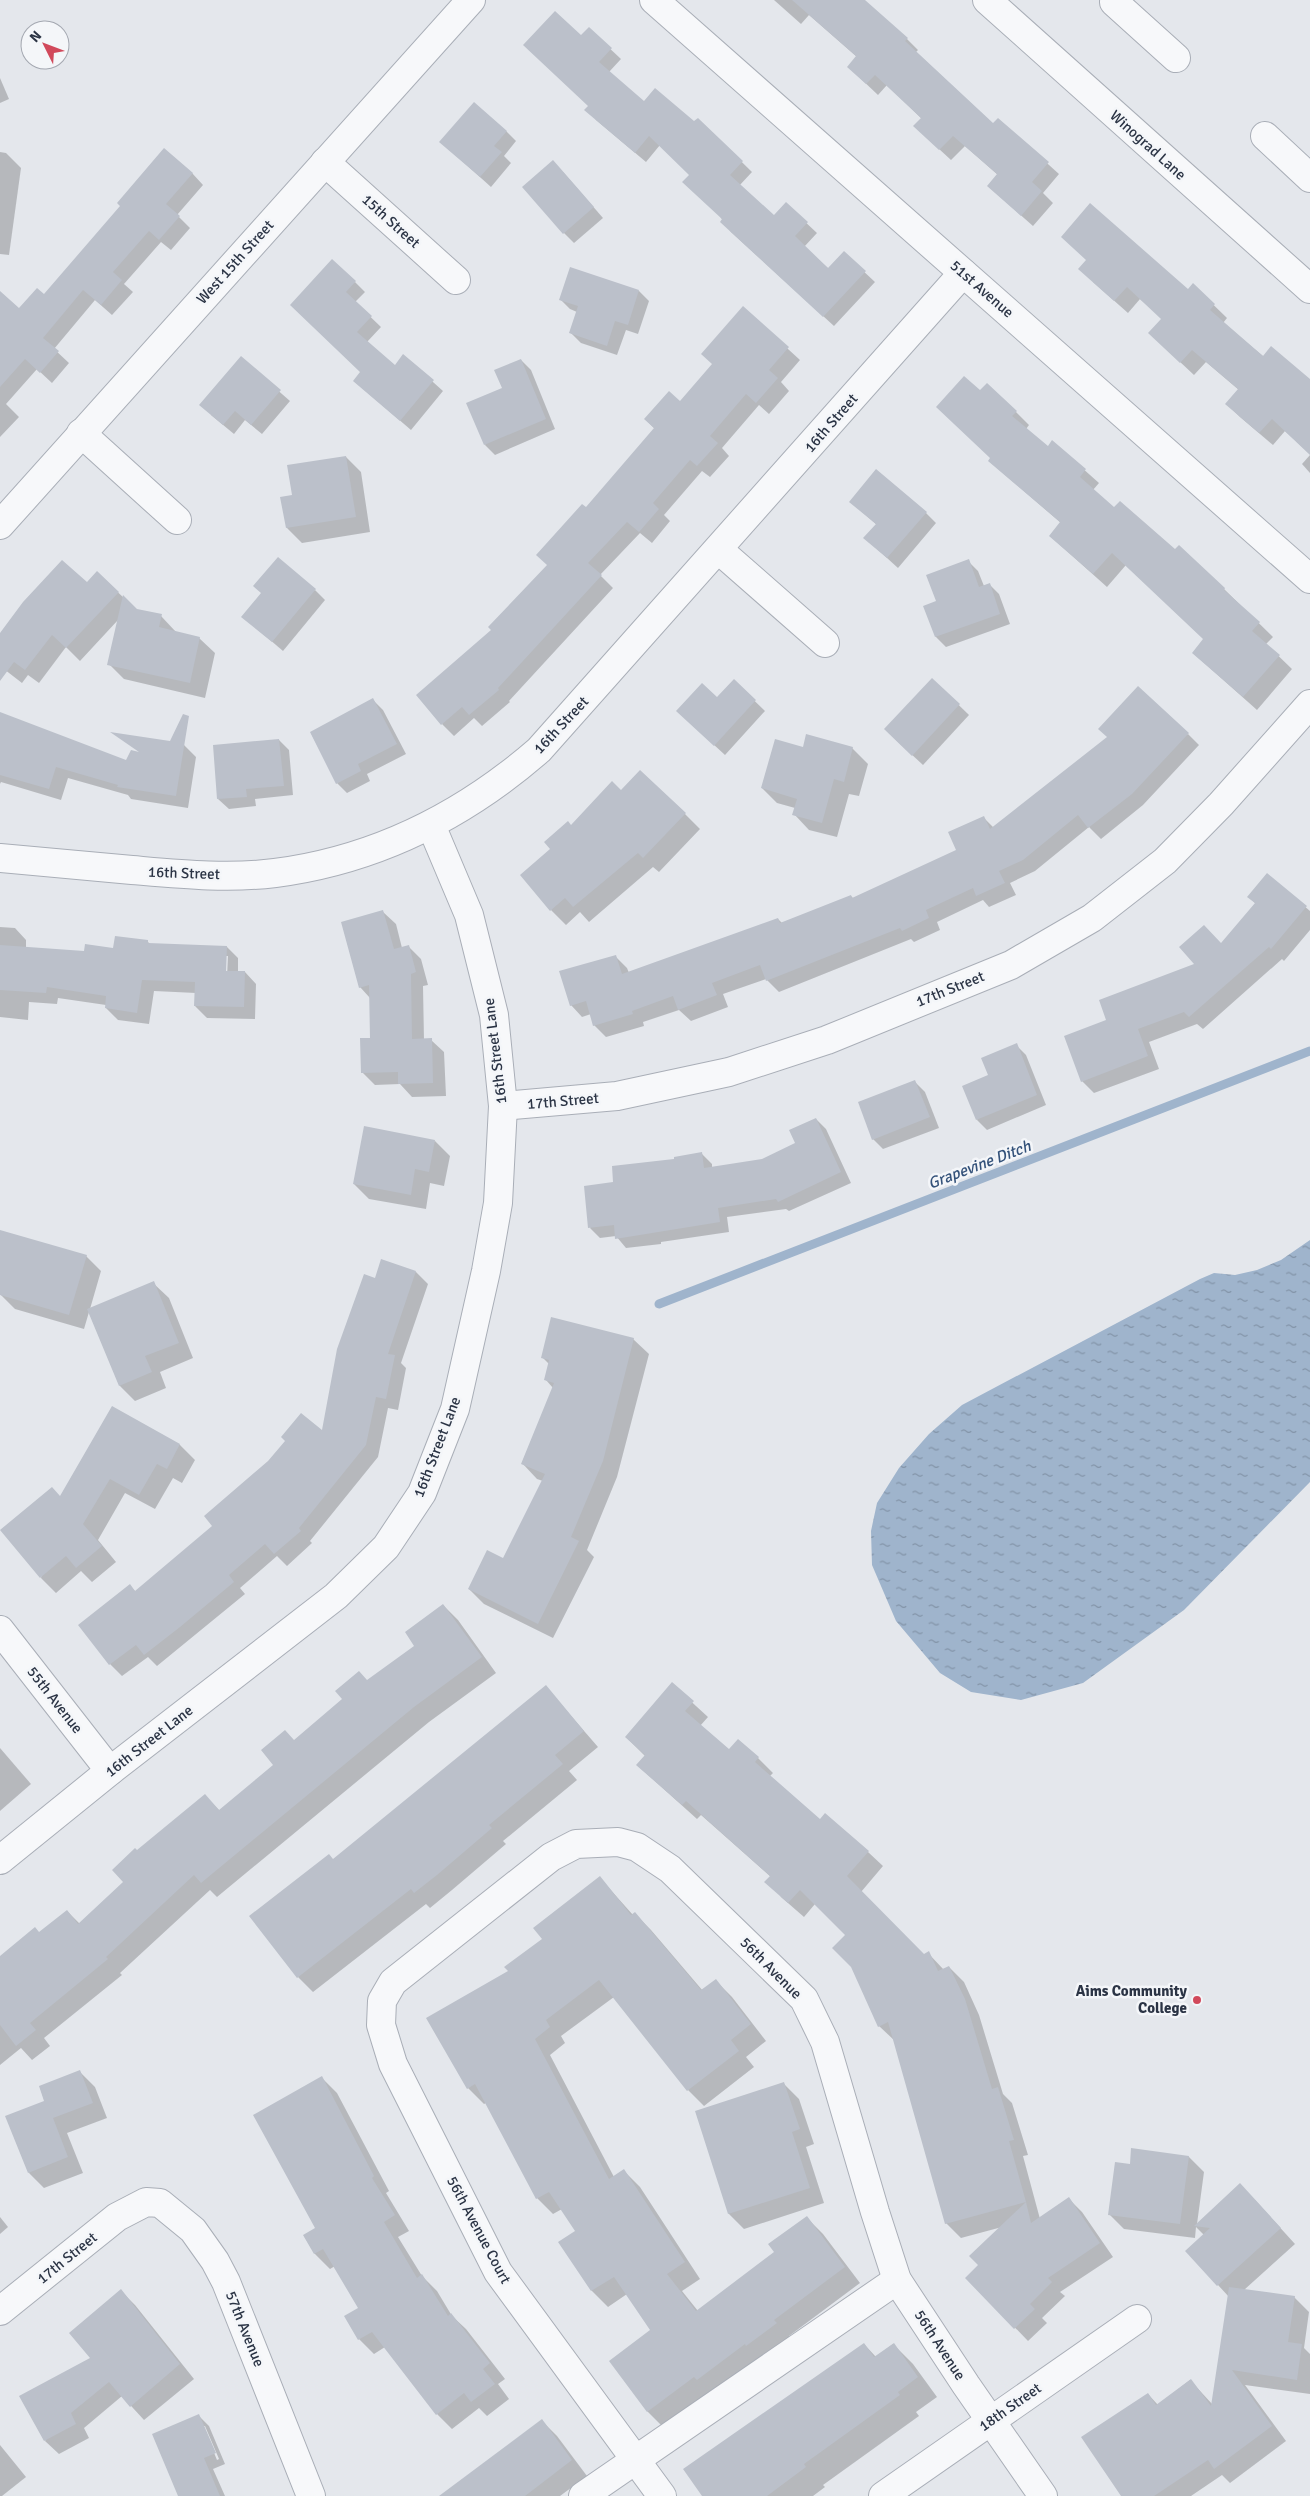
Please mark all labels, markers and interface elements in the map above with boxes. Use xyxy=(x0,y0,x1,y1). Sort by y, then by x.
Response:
north arrow xyxy=(20,20,70,70)
text: N xyxy=(26,27,45,46)
street label: Winograd Lane xyxy=(1106,106,1190,184)
street label: 15th Street xyxy=(358,190,424,252)
street label: West 15th Street xyxy=(193,216,277,308)
street label: 51st Avenue xyxy=(947,257,1017,321)
street label: 16th Street xyxy=(801,390,861,456)
street label: 16th Street xyxy=(530,693,592,757)
street label: 16th Street xyxy=(148,863,220,883)
street label: 17th Street xyxy=(913,967,987,1011)
street label: 16th Street Lane xyxy=(480,997,510,1105)
street label: 17th Street xyxy=(526,1089,600,1113)
water label: Grapevine Ditch xyxy=(925,1136,1035,1194)
street label: 16th Street Lane xyxy=(410,1394,464,1500)
street label: 55th Avenue xyxy=(23,1663,87,1737)
street label: 16th Street Lane xyxy=(102,1701,196,1781)
street label: 56th Avenue xyxy=(736,1933,806,2003)
place label: Aims Community College xyxy=(1076,1982,1188,2017)
marker: Aims Community College xyxy=(1191,1994,1203,2006)
street label: 56th Avenue Court xyxy=(443,2173,515,2287)
street label: 17th Street xyxy=(33,2228,101,2288)
street label: 57th Avenue xyxy=(222,2289,268,2369)
street label: 56th Avenue xyxy=(911,2307,969,2383)
street label: 18th Street xyxy=(975,2379,1045,2435)

